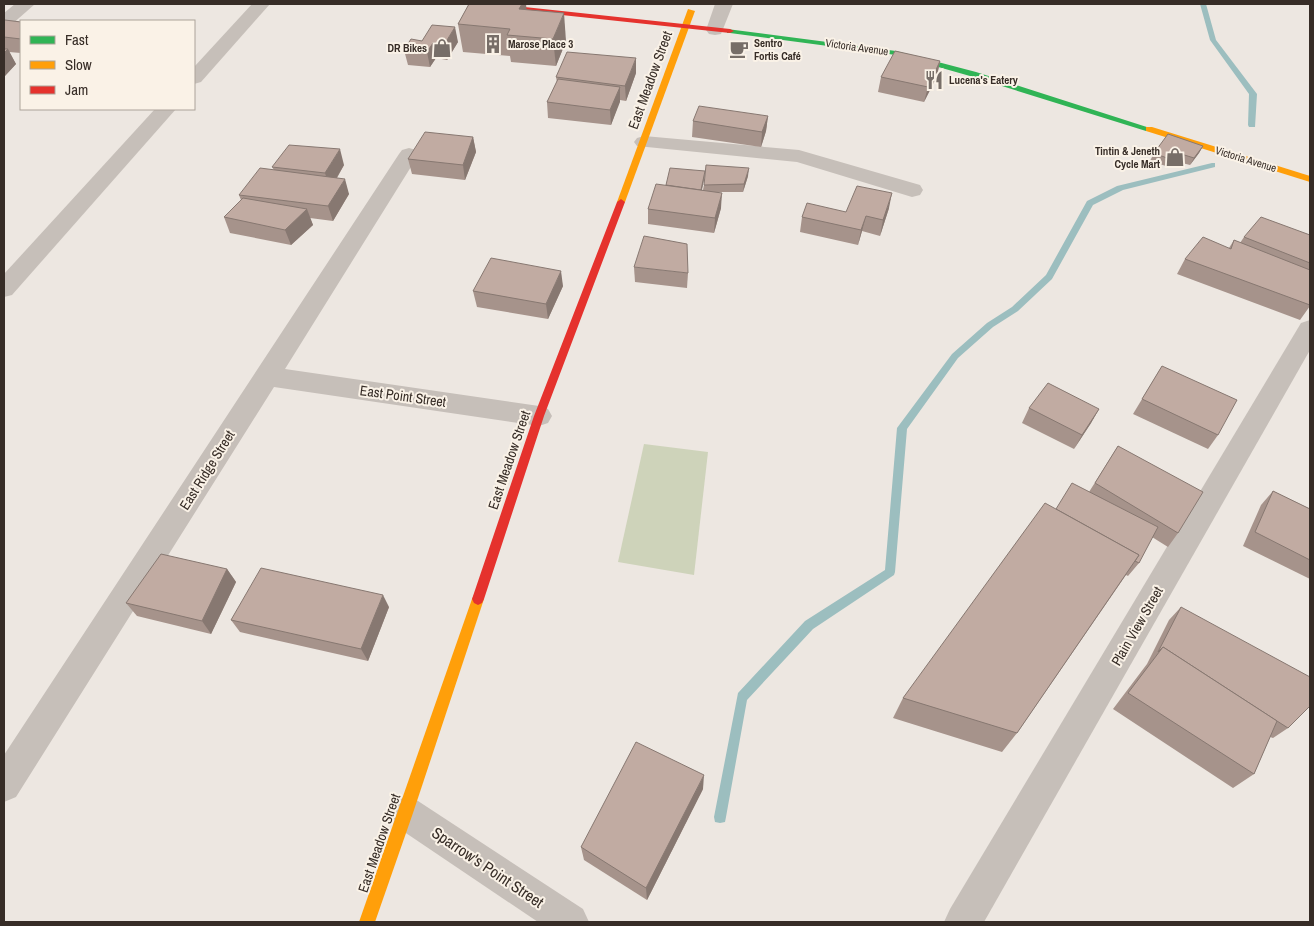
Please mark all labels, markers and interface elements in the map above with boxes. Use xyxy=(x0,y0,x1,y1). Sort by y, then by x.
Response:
legend xyxy=(20,20,195,110)
street label: East Meadow Street xyxy=(624,28,676,132)
text: Fast xyxy=(65,29,89,50)
building icon: Marose Place 3 xyxy=(482,33,504,55)
place label: Sentro Fortis Café xyxy=(754,36,801,63)
street label: Victoria Avenue xyxy=(825,36,889,58)
shop icon: DR Bikes xyxy=(431,37,453,59)
place label: Marose Place 3 xyxy=(508,37,573,51)
cafe icon: Sentro Fortis Café xyxy=(728,38,750,60)
place label: DR Bikes xyxy=(387,41,427,55)
text: Slow xyxy=(65,54,92,75)
restaurant icon: Lucena's Eatery xyxy=(923,69,945,91)
place label: Lucena's Eatery xyxy=(949,73,1018,87)
text: Jam xyxy=(65,79,88,100)
street label: Victoria Avenue xyxy=(1214,143,1278,175)
place label: Tintin & Jeneth Cycle Mart xyxy=(1095,144,1160,171)
shop icon: Tintin & Jeneth Cycle Mart xyxy=(1164,146,1186,168)
street label: East Point Street xyxy=(359,381,447,411)
street label: East Meadow Street xyxy=(484,408,534,512)
street label: East Ridge Street xyxy=(175,427,239,513)
street label: Plain View Street xyxy=(1107,583,1167,669)
street label: East Meadow Street xyxy=(354,791,404,895)
street label: Sparrow's Point Street xyxy=(428,821,549,913)

